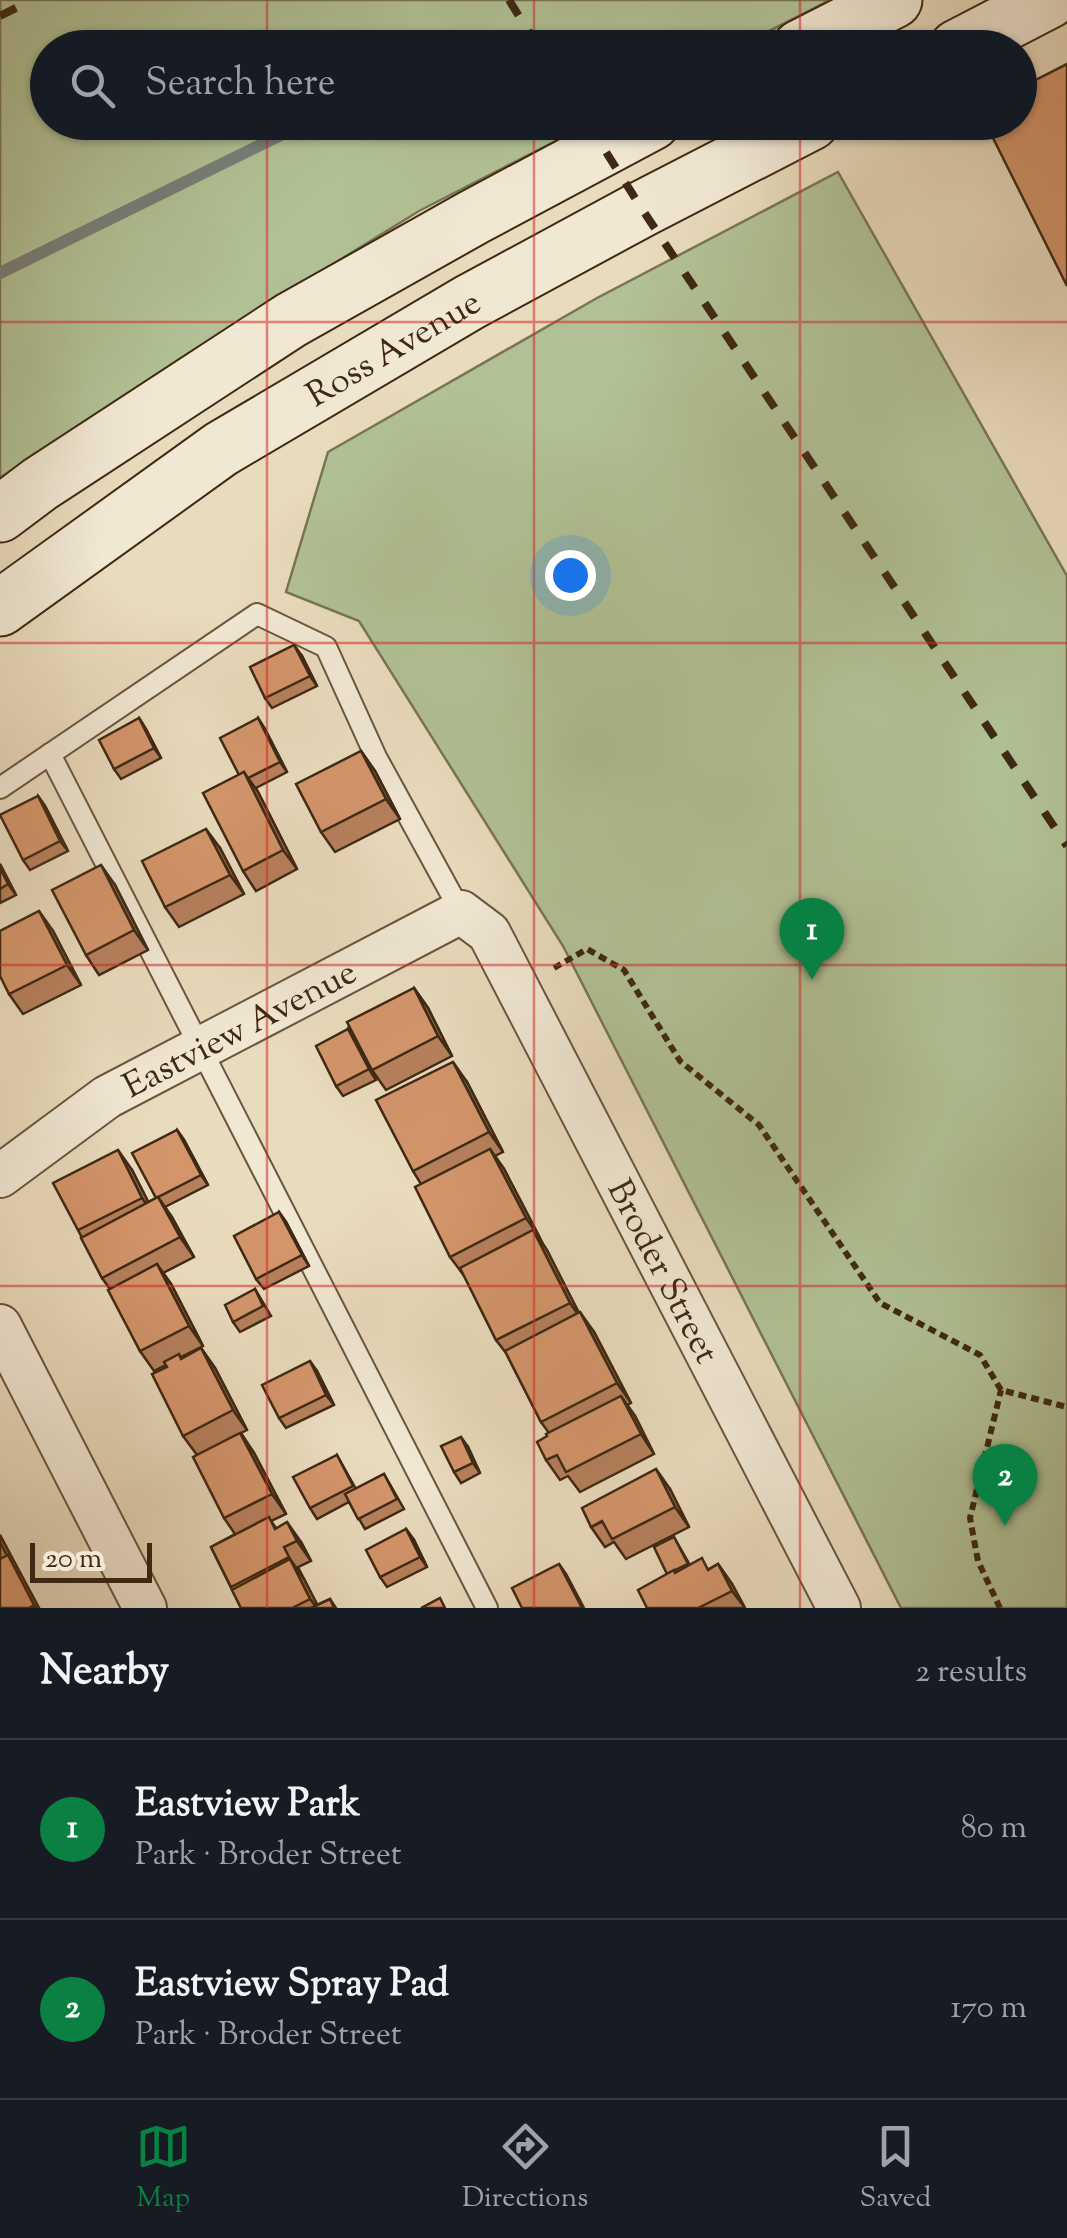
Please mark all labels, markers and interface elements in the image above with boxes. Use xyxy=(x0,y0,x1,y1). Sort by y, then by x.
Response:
search box xyxy=(30,30,1037,140)
icon: search xyxy=(65,58,120,113)
text: Search here xyxy=(145,58,336,112)
street label: Ross Avenue xyxy=(298,279,491,422)
your location xyxy=(545,550,596,601)
pin: 1 xyxy=(780,898,844,980)
street label: Eastview Avenue xyxy=(115,949,367,1113)
street label: Broder Street xyxy=(592,1171,730,1374)
pin: 2 xyxy=(972,1444,1038,1526)
scale bar xyxy=(30,1538,152,1582)
text: 20 m xyxy=(45,1540,102,1580)
text: Nearby xyxy=(40,1643,169,1703)
text: 2 results xyxy=(915,1650,1027,1696)
text: Eastview Park xyxy=(135,1779,360,1833)
text: 1 xyxy=(67,1806,78,1852)
text: 80 m xyxy=(961,1806,1027,1852)
text: Park · Broder Street xyxy=(135,1833,402,1879)
text: Eastview Spray Pad xyxy=(135,1959,449,2013)
text: 2 xyxy=(65,1986,80,2032)
text: 170 m xyxy=(950,1986,1027,2032)
text: Park · Broder Street xyxy=(135,2013,402,2059)
tab: Map xyxy=(136,2119,191,2219)
tab: Directions xyxy=(462,2119,588,2219)
tab: Saved xyxy=(859,2119,931,2219)

